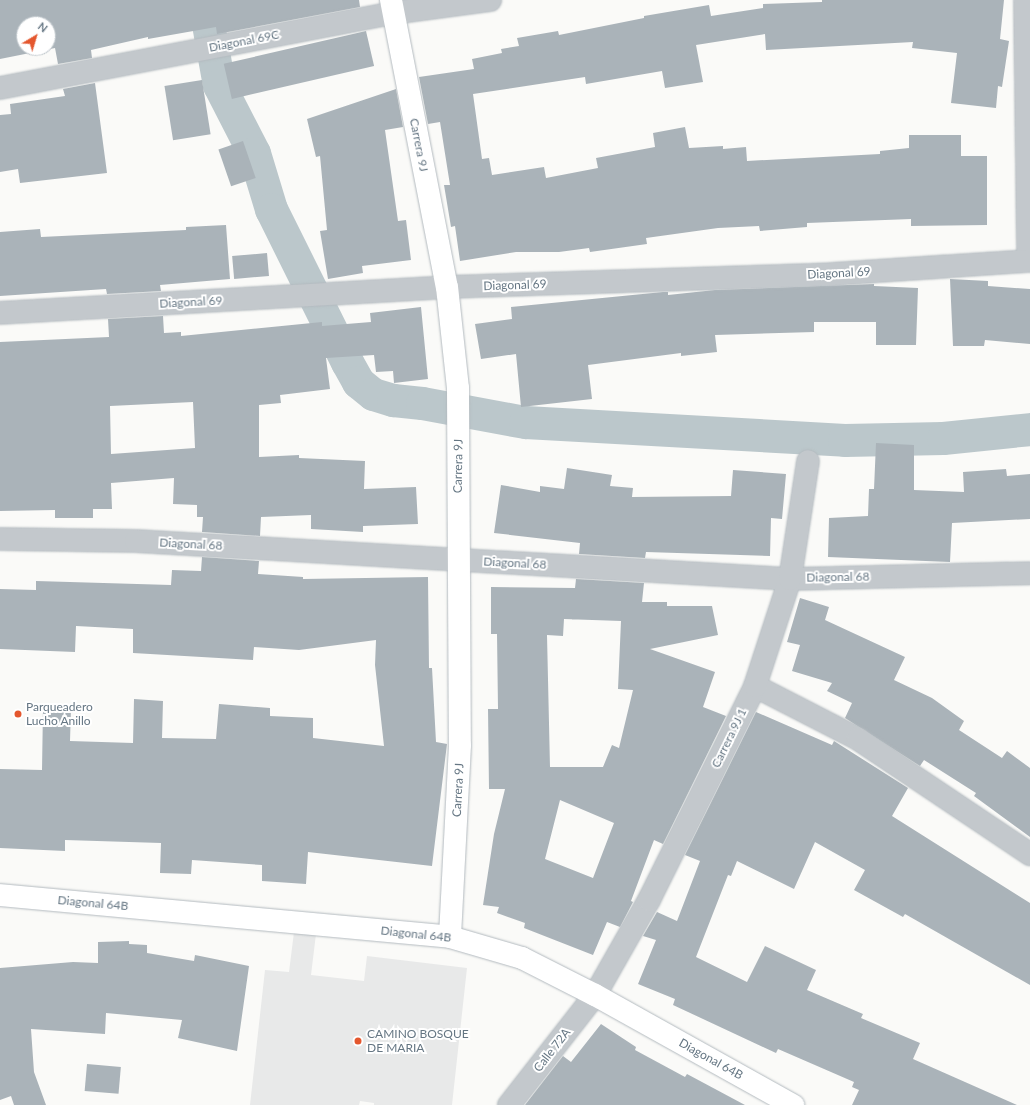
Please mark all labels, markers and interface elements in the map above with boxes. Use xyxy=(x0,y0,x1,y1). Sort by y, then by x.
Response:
north arrow xyxy=(16,16,56,56)
text: N xyxy=(36,19,50,35)
street label: Diagonal 69C xyxy=(208,27,280,55)
street label: Carrera 9J xyxy=(407,117,431,173)
street label: Diagonal 69 xyxy=(807,264,871,282)
street label: Diagonal 69 xyxy=(483,277,547,293)
street label: Diagonal 69 xyxy=(159,293,223,311)
street label: Carrera 9J xyxy=(450,439,466,493)
street label: Diagonal 68 xyxy=(159,535,223,553)
street label: Diagonal 68 xyxy=(483,554,547,572)
street label: Diagonal 68 xyxy=(806,569,870,585)
place label: Parqueadero Lucho Anillo xyxy=(26,700,93,728)
street label: Carrera 9J 1 xyxy=(708,706,750,770)
marker: Parqueadero Lucho Anillo xyxy=(13,709,23,719)
street label: Carrera 9J xyxy=(449,763,467,817)
street label: Diagonal 64B xyxy=(57,893,129,913)
street label: Diagonal 64B xyxy=(380,923,452,945)
street label: Calle 72A xyxy=(531,1025,573,1075)
place label: CAMINO BOSQUE DE MARIA xyxy=(367,1027,469,1055)
marker: CAMINO BOSQUE DE MARIA xyxy=(352,1035,364,1047)
street label: Diagonal 64B xyxy=(676,1035,746,1083)

